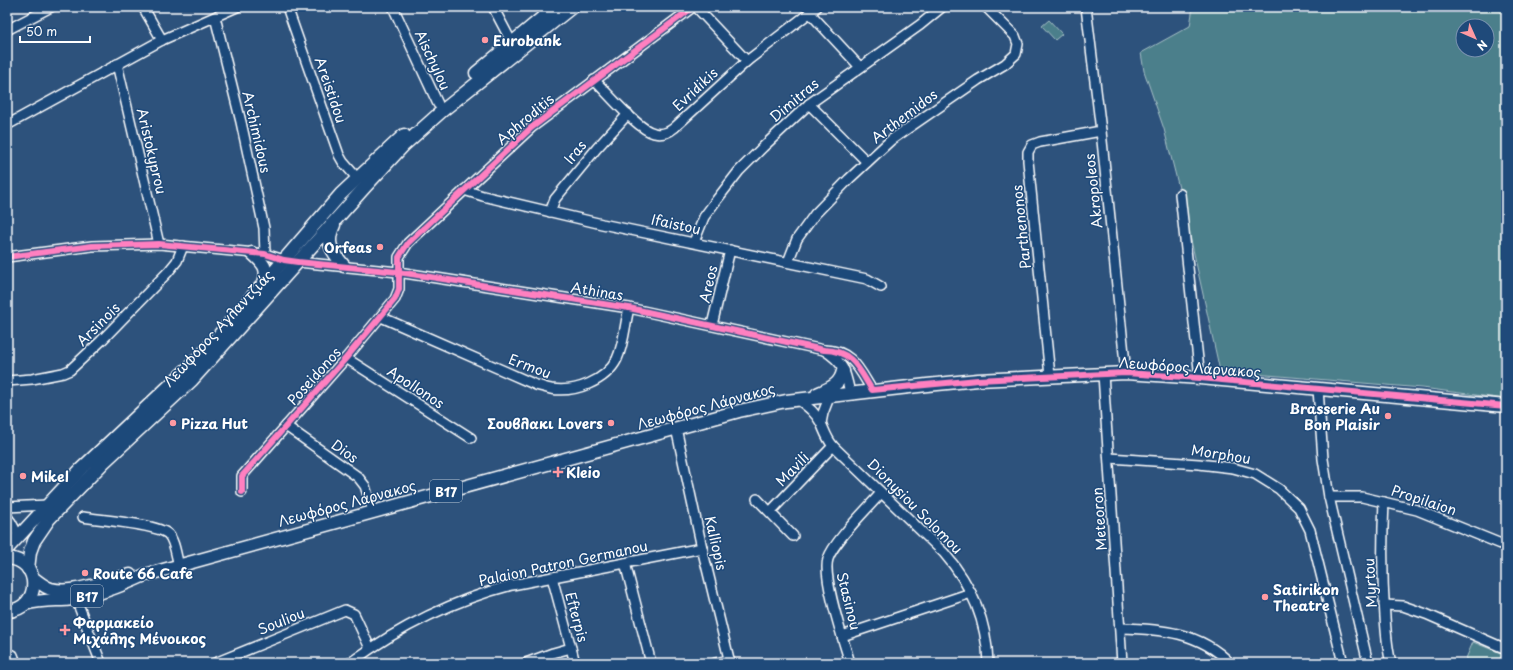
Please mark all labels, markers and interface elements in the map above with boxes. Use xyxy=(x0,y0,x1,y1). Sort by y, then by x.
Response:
scale bar xyxy=(20,18,90,44)
north arrow xyxy=(1455,18,1495,58)
text: 50 m xyxy=(26,22,57,40)
street label: Aischylou xyxy=(410,26,456,94)
place label: Eurobank xyxy=(493,30,562,51)
marker: Eurobank xyxy=(480,35,490,45)
text: N xyxy=(1473,36,1492,55)
street label: Areistidou xyxy=(310,54,352,126)
street label: Evridikis xyxy=(668,62,722,116)
street label: Dimitras xyxy=(765,73,823,127)
street label: Arthemidos xyxy=(866,84,942,148)
street label: Aphroditis xyxy=(491,88,559,150)
street label: Archimidous xyxy=(237,89,277,175)
street label: Aristokyprou xyxy=(132,106,172,196)
street label: Iras xyxy=(559,136,591,168)
street label: Akropoleos xyxy=(1079,153,1107,229)
street label: Parthenonos xyxy=(1006,184,1036,270)
street label: Ifaistou xyxy=(649,209,703,239)
place label: Orfeas xyxy=(324,237,372,258)
marker: Orfeas xyxy=(375,242,385,252)
street label: Areos xyxy=(694,263,722,305)
street label: Λεωφόρος Αγλαντζιάς xyxy=(158,265,278,391)
street label: Athinas xyxy=(569,276,625,306)
street label: Arsinois xyxy=(72,298,124,350)
street label: Poseidonos xyxy=(282,342,346,410)
street label: Ermou xyxy=(506,348,554,384)
street label: Λεωφόρος Λάρνακος xyxy=(1118,352,1262,382)
street label: Apollonos xyxy=(383,361,449,413)
street label: Λεωφόρος Λάρνακος xyxy=(635,377,777,435)
place label: Brasserie Au Bon Plaisir xyxy=(1290,398,1381,435)
marker: Brasserie Au Bon Plaisir xyxy=(1383,411,1393,421)
place label: Pizza Hut xyxy=(181,413,248,434)
place label: Σουβλακι Lovers xyxy=(487,413,603,434)
marker: Pizza Hut xyxy=(168,418,178,428)
marker: Σουβλακι Lovers xyxy=(606,418,616,428)
street label: Dios xyxy=(327,434,363,468)
street label: Morphou xyxy=(1190,439,1252,469)
street label: Mavili xyxy=(770,447,814,491)
street label: Dionysiou Solomou xyxy=(863,454,967,558)
place label: Kleio xyxy=(566,462,600,483)
place label: Mikel xyxy=(31,466,69,487)
marker: Kleio xyxy=(553,467,563,477)
marker: Mikel xyxy=(18,471,28,481)
street label: Λεωφόρος Λάρνακος xyxy=(276,474,418,532)
road number: B17 xyxy=(430,480,462,502)
street label: Propilaion xyxy=(1389,480,1459,520)
street label: Meteoron xyxy=(1086,487,1112,551)
street label: Kalliopis xyxy=(700,514,732,572)
street label: Palaion Patron Germanou xyxy=(476,535,650,591)
street label: Myrtou xyxy=(1358,558,1382,608)
place label: Route 66 Cafe xyxy=(93,563,193,584)
marker: Route 66 Cafe xyxy=(80,568,90,578)
street label: Stasinou xyxy=(832,570,866,632)
place label: Satirikon Theatre xyxy=(1273,579,1339,616)
road number: B17 xyxy=(71,585,103,607)
street label: Efterpis xyxy=(560,590,594,644)
marker: Satirikon Theatre xyxy=(1260,592,1270,602)
street label: Souliou xyxy=(254,602,308,640)
place label: Φαρμακείο Μιχάλης Μένοικος xyxy=(73,612,207,649)
marker: Φαρμακείο Μιχάλης Μένοικος xyxy=(60,625,70,635)

